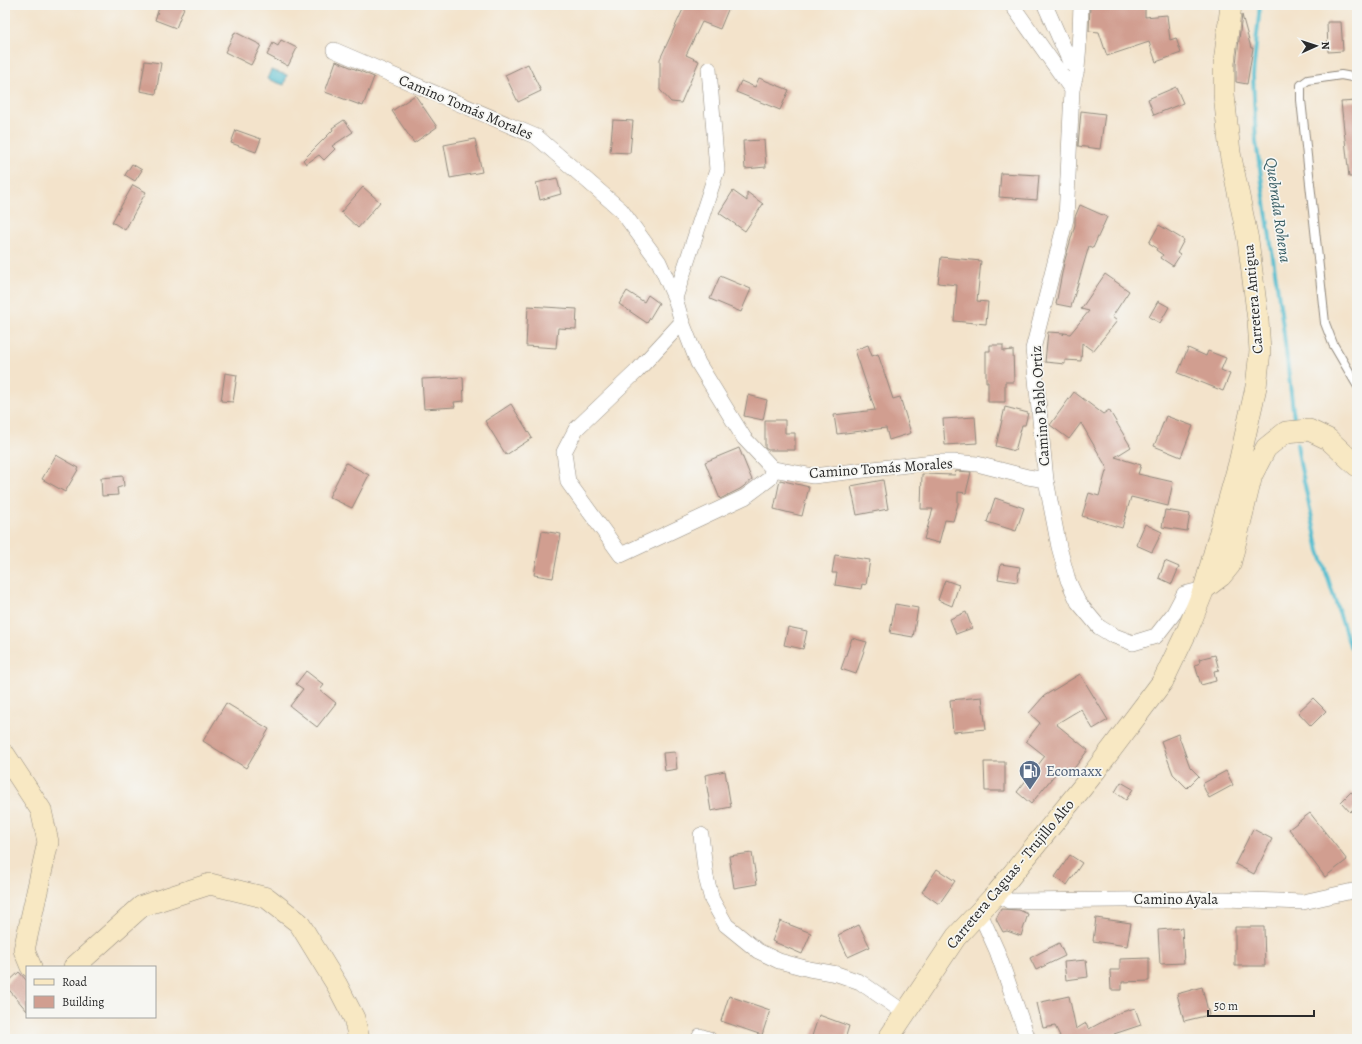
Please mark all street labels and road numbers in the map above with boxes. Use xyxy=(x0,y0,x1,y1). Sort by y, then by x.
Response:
street label: Camino Tomás Morales xyxy=(396,70,536,144)
street label: Carretera Antigua xyxy=(1238,243,1268,355)
street label: Camino Pablo Ortiz xyxy=(1026,345,1054,467)
street label: Camino Tomás Morales xyxy=(809,453,953,483)
street label: Carretera Caguas - Trujillo Alto xyxy=(941,795,1079,953)
street label: Camino Ayala xyxy=(1134,889,1218,909)

